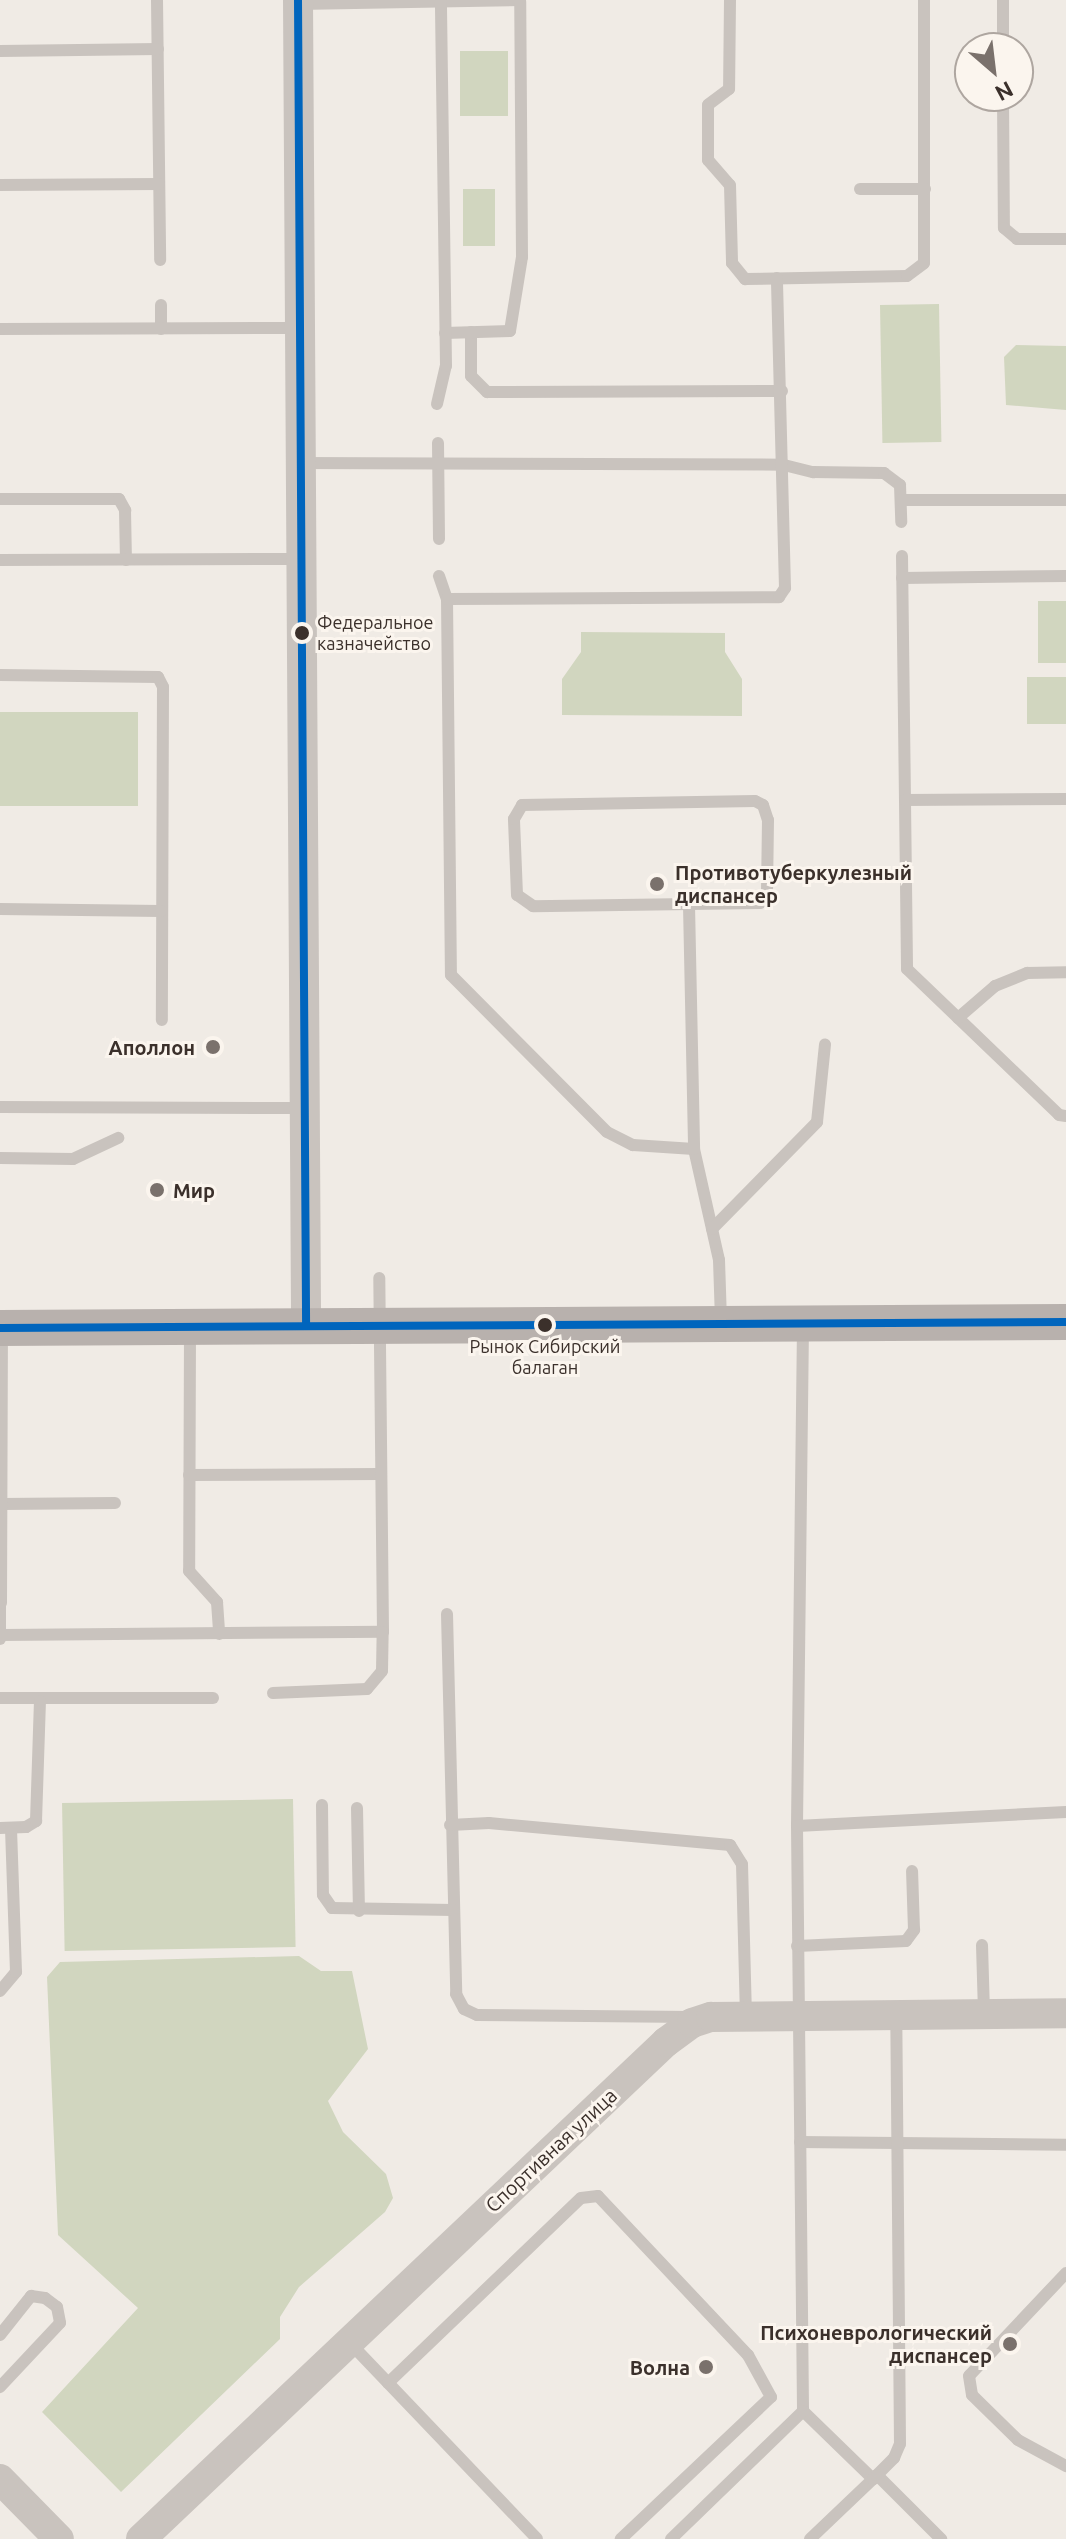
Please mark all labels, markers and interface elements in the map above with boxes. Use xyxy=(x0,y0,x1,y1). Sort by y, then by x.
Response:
north arrow xyxy=(954,32,1034,112)
text: N xyxy=(991,77,1018,107)
place label: Федеральное казначейство xyxy=(317,612,434,654)
marker: Федеральное казначейство xyxy=(294,625,310,641)
place label: Противотуберкулезный диспансер xyxy=(675,860,912,907)
marker: Противотуберкулезный диспансер xyxy=(646,873,668,895)
place label: Аполлон xyxy=(109,1035,195,1059)
marker: Аполлон xyxy=(202,1036,224,1058)
place label: Мир xyxy=(173,1178,215,1202)
marker: Мир xyxy=(148,1181,166,1199)
marker: Рынок Сибирский балаган xyxy=(537,1317,553,1333)
place label: Рынок Сибирский балаган xyxy=(470,1336,620,1378)
street label: Спортивная улица xyxy=(480,2083,622,2217)
place label: Психоневрологический диспансер xyxy=(760,2320,992,2367)
marker: Психоневрологический диспансер xyxy=(999,2333,1021,2355)
place label: Волна xyxy=(630,2355,690,2379)
marker: Волна xyxy=(697,2358,715,2376)

